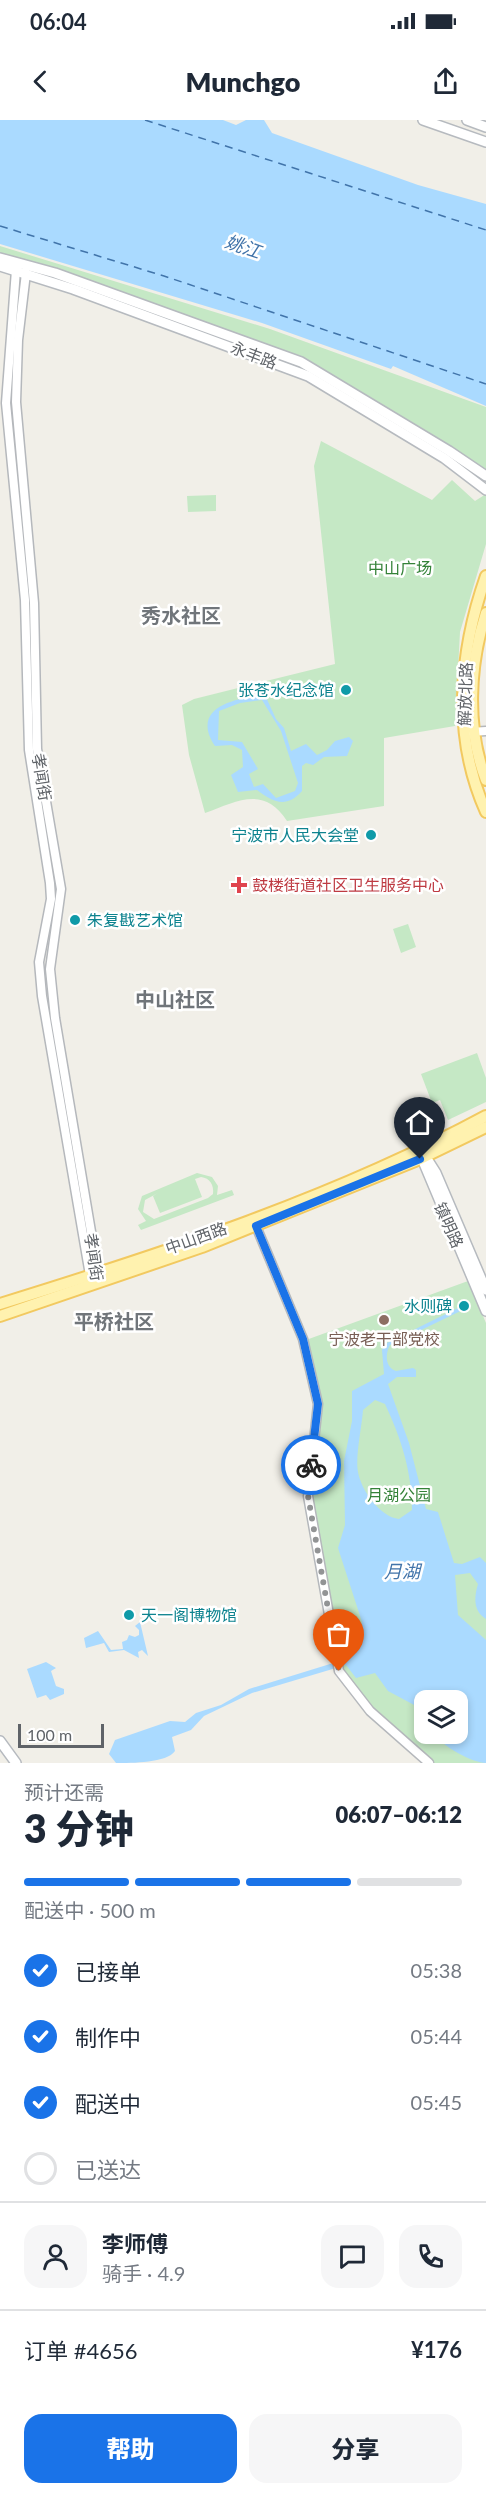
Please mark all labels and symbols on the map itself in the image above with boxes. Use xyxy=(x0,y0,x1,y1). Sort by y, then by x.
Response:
water label: 姚江 xyxy=(223,230,266,263)
street label: 永丰路 xyxy=(228,337,280,372)
park label: 中山广场 xyxy=(368,558,432,577)
district label: 秀水社区 xyxy=(141,603,221,627)
street label: 解放北路 xyxy=(454,662,475,726)
place label: 张苍水纪念馆 xyxy=(238,680,334,699)
marker: 张苍水纪念馆 xyxy=(339,683,353,697)
street label: 孝闻街 xyxy=(29,752,56,802)
place label: 宁波市人民大会堂 xyxy=(231,825,359,844)
marker: 宁波市人民大会堂 xyxy=(364,828,378,842)
place label: 鼓楼街道社区卫生服务中心 xyxy=(252,875,444,894)
marker: 鼓楼街道社区卫生服务中心 xyxy=(230,876,248,894)
place label: 朱复戡艺术馆 xyxy=(87,910,183,929)
marker: 朱复戡艺术馆 xyxy=(68,913,82,927)
district label: 中山社区 xyxy=(135,987,215,1011)
pin xyxy=(394,1097,445,1159)
street label: 镇明路 xyxy=(431,1199,468,1251)
street label: 中山西路 xyxy=(163,1218,229,1257)
street label: 孝闻街 xyxy=(82,1232,107,1282)
place label: 水则碑 xyxy=(404,1296,452,1315)
marker: 水则碑 xyxy=(457,1299,471,1313)
district label: 平桥社区 xyxy=(74,1309,154,1333)
marker: 宁波老干部党校 xyxy=(377,1313,391,1327)
place label: 宁波老干部党校 xyxy=(328,1329,440,1348)
courier xyxy=(281,1435,341,1495)
park label: 月湖公园 xyxy=(367,1485,431,1504)
water label: 月湖 xyxy=(384,1560,423,1582)
place label: 天一阁博物馆 xyxy=(141,1605,237,1624)
marker: 天一阁博物馆 xyxy=(122,1608,136,1622)
pin xyxy=(313,1609,364,1671)
scale bar xyxy=(18,1721,104,1748)

